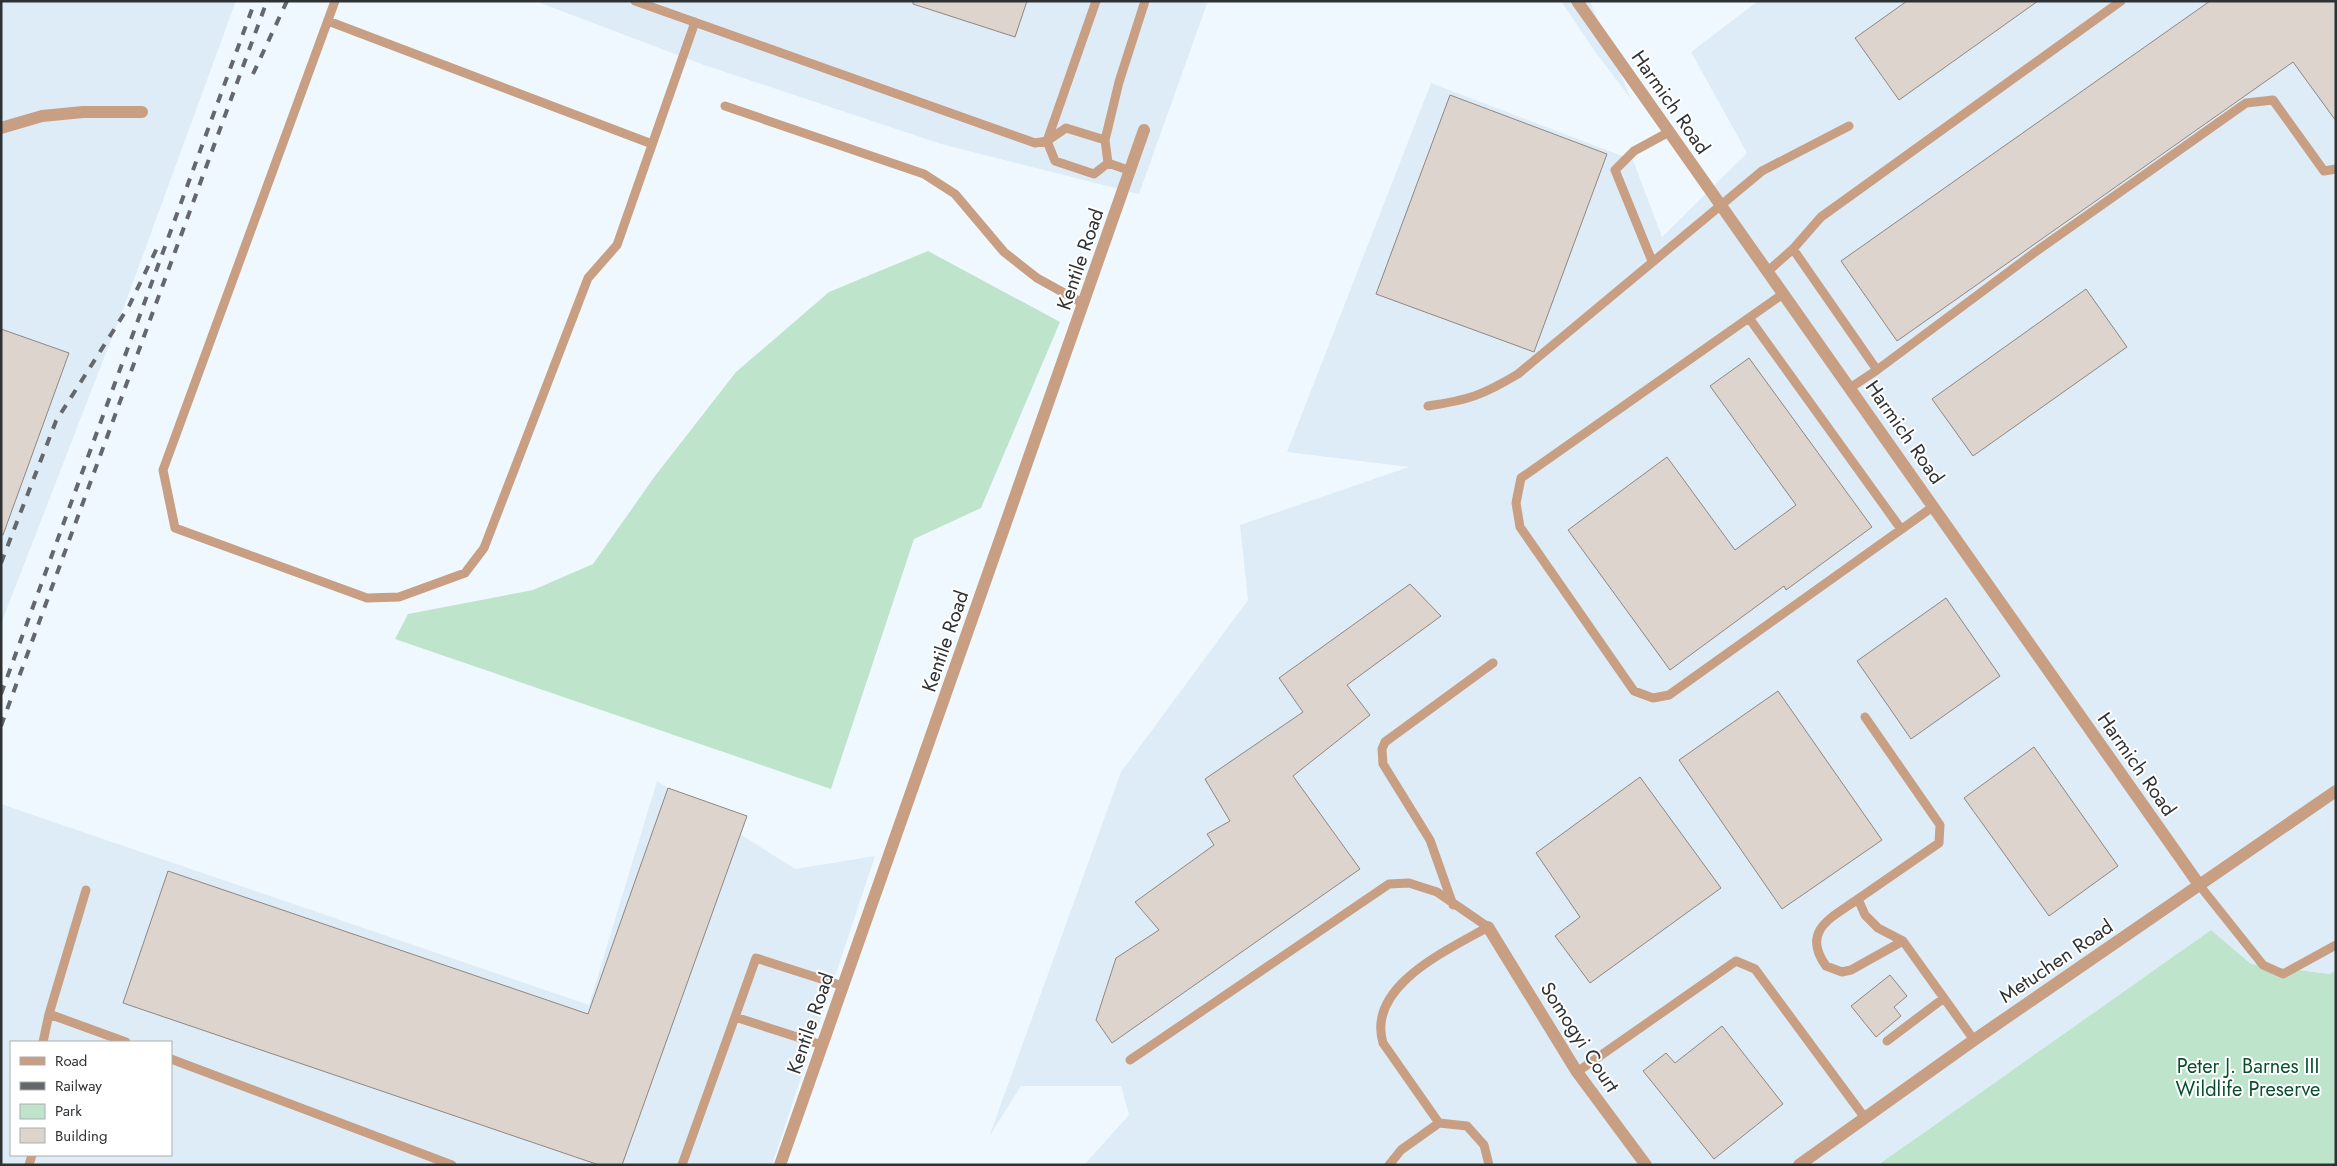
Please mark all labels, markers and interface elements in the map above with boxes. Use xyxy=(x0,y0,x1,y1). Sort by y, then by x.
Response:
street label: Harmich Road xyxy=(1624,45,1717,160)
street label: Kentile Road xyxy=(1050,205,1111,314)
street label: Harmich Road xyxy=(1858,375,1951,490)
street label: Kentile Road xyxy=(915,587,976,696)
street label: Harmich Road xyxy=(2090,707,2183,822)
street label: Metuchen Road xyxy=(1994,913,2119,1010)
street label: Kentile Road xyxy=(780,969,841,1078)
street label: Somogyi Court xyxy=(1533,976,1626,1098)
legend xyxy=(10,1041,172,1156)
text: Road xyxy=(55,1050,87,1072)
park label: Peter J. Barnes III Wildlife Preserve xyxy=(2176,1052,2320,1104)
text: Railway xyxy=(55,1075,102,1097)
text: Park xyxy=(55,1100,82,1122)
text: Building xyxy=(55,1125,107,1147)

